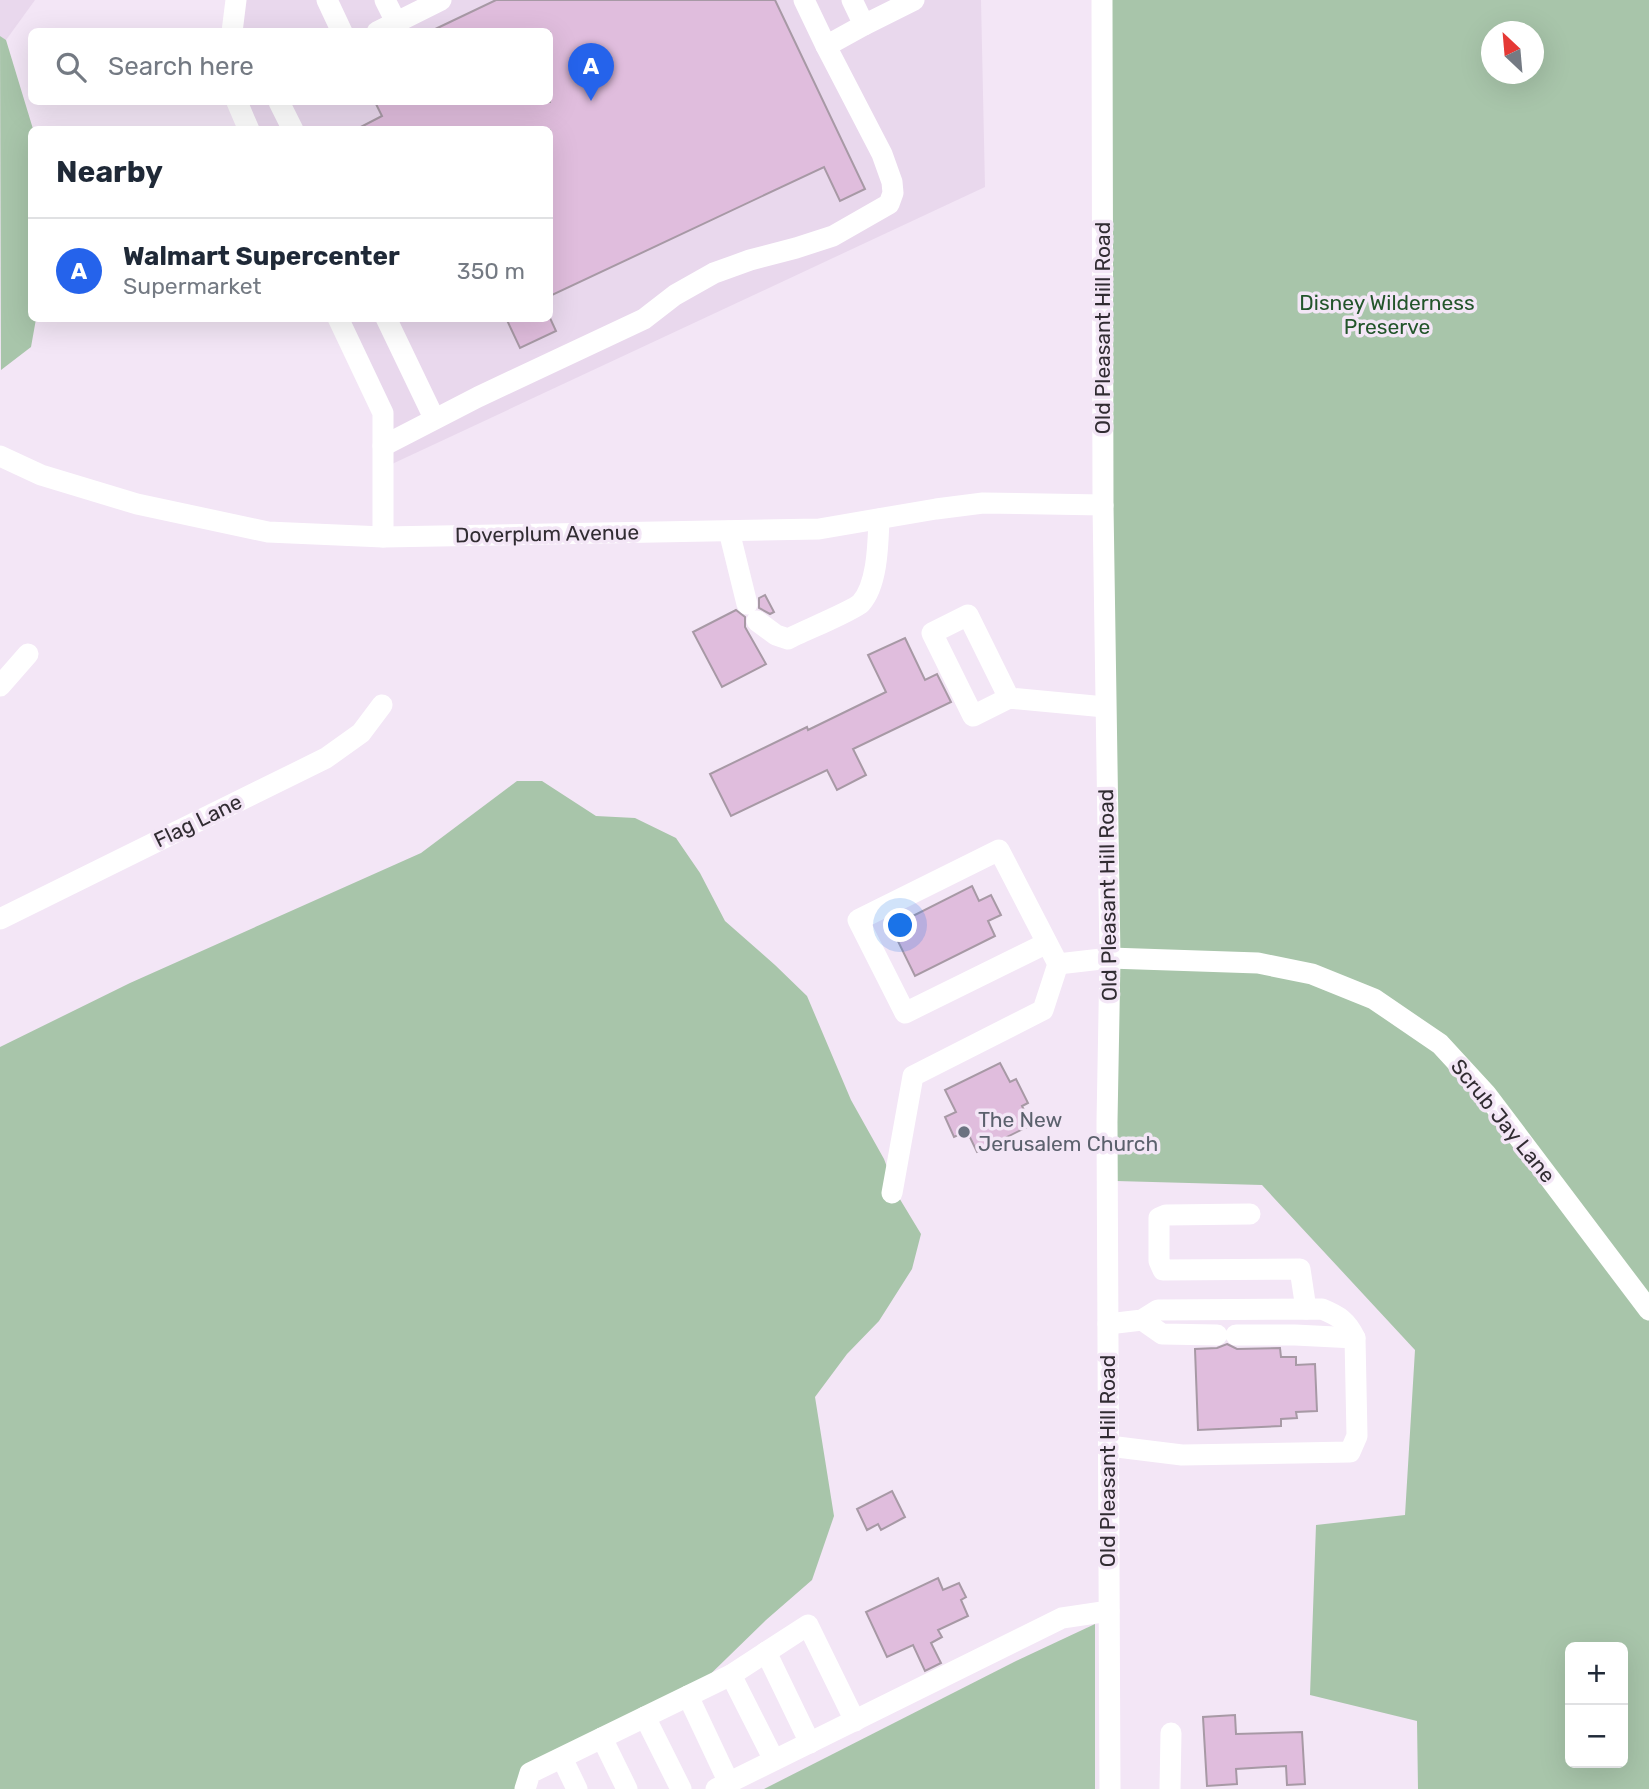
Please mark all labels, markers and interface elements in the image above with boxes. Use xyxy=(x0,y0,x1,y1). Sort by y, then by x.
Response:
north arrow xyxy=(1481,21,1544,84)
search box xyxy=(28,28,553,105)
pin: A xyxy=(568,43,614,101)
icon: search xyxy=(52,48,90,86)
text: Search here xyxy=(108,51,254,82)
text: Nearby xyxy=(56,154,163,190)
street label: Old Pleasant Hill Road xyxy=(1090,222,1115,434)
text: Walmart Supercenter xyxy=(123,241,400,272)
text: A xyxy=(71,257,87,285)
text: 350 m xyxy=(457,257,525,285)
text: Supermarket xyxy=(123,272,261,300)
park label: Disney Wilderness Preserve xyxy=(1299,290,1475,339)
street label: Doverplum Avenue xyxy=(455,519,639,548)
street label: Flag Lane xyxy=(150,789,246,853)
street label: Old Pleasant Hill Road xyxy=(1093,789,1122,1001)
your location xyxy=(883,908,917,942)
street label: Scrub Jay Lane xyxy=(1446,1054,1561,1187)
place label: The New Jerusalem Church xyxy=(978,1107,1158,1156)
marker: The New Jerusalem Church xyxy=(956,1124,972,1140)
street label: Old Pleasant Hill Road xyxy=(1095,1355,1120,1567)
map controls xyxy=(1565,1642,1628,1768)
button: + xyxy=(1565,1642,1628,1705)
button: − xyxy=(1565,1705,1628,1768)

